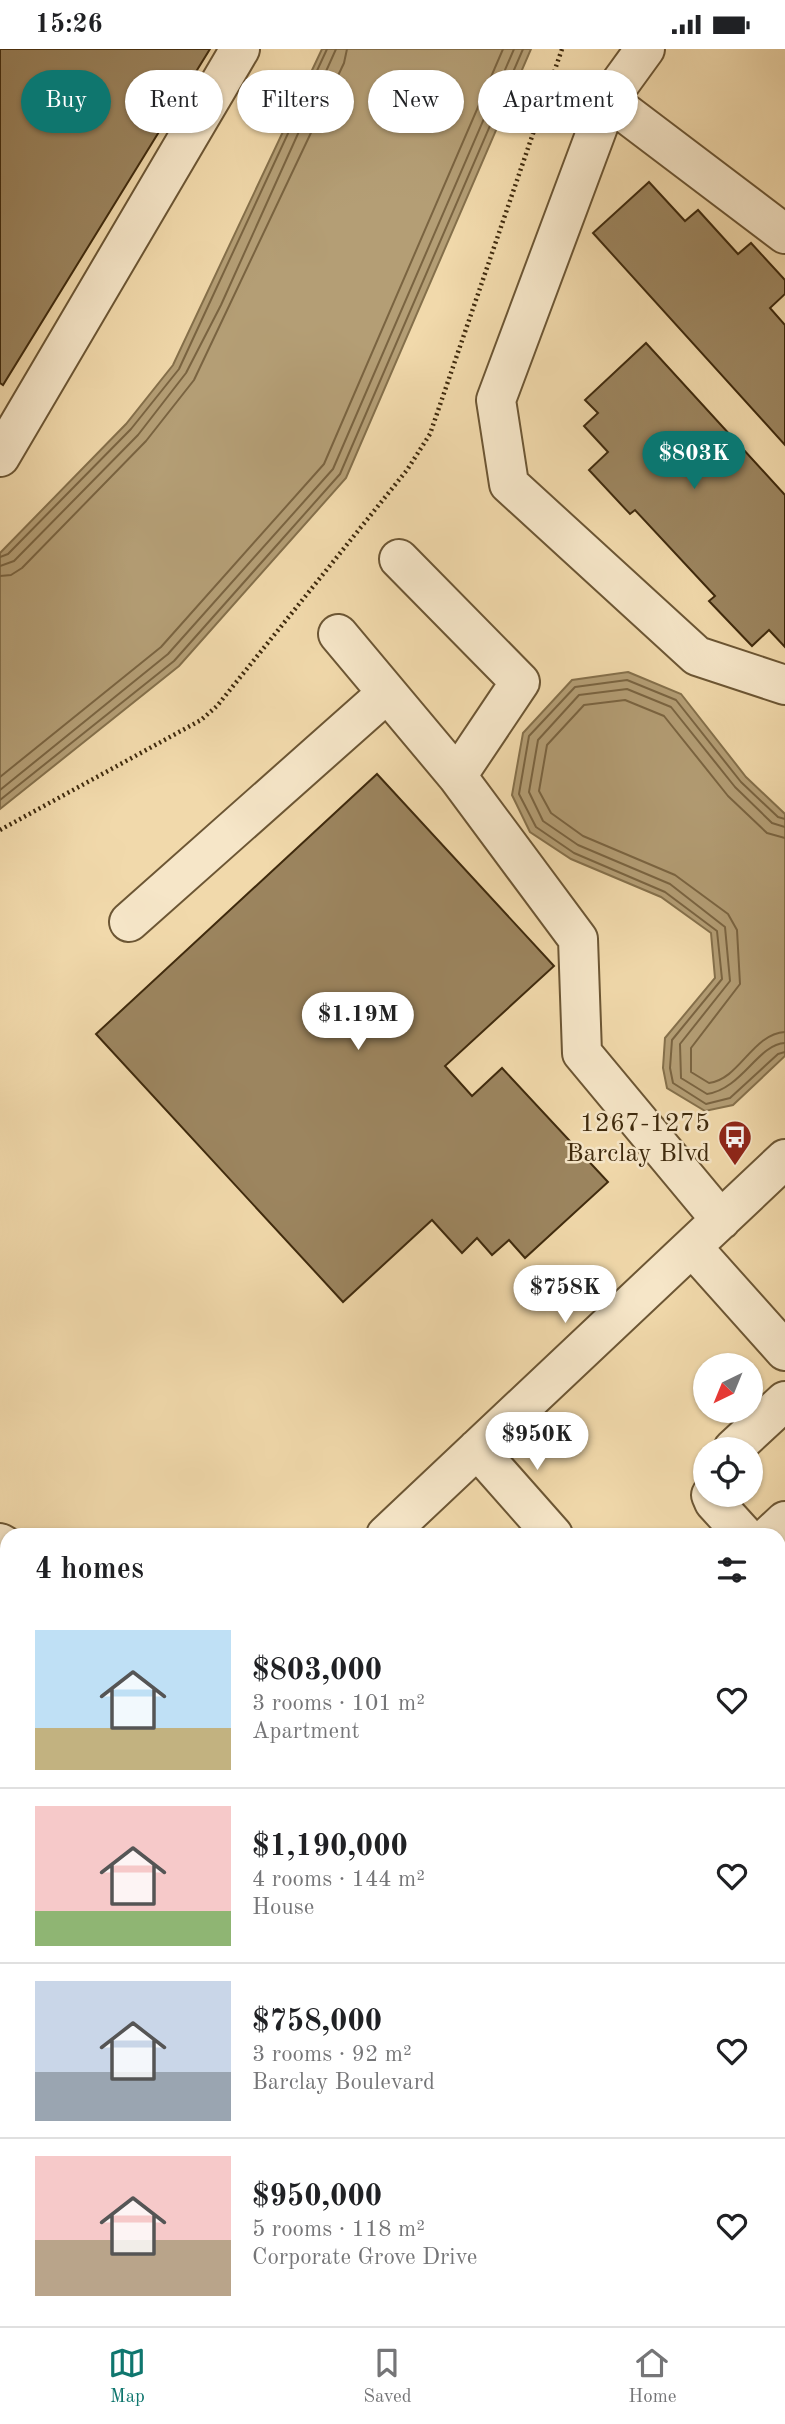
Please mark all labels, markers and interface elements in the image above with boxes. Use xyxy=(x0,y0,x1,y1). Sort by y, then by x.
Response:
text: 15:26 xyxy=(35,12,103,38)
chip: Buy xyxy=(21,70,111,133)
chip: Rent xyxy=(125,70,223,133)
chip: Filters xyxy=(237,70,354,133)
chip: New xyxy=(368,70,464,133)
chip: Apartment xyxy=(478,70,638,133)
pin: $803K xyxy=(645,431,743,491)
text: $803K xyxy=(658,442,730,465)
pin: $1.19M xyxy=(301,993,415,1052)
text: $1.19M xyxy=(318,1003,398,1026)
place label: 1267-1275 Barclay Blvd xyxy=(566,1111,710,1167)
bus stop icon: 1267-1275 Barclay Blvd xyxy=(716,1118,754,1167)
pin: $758K xyxy=(516,1265,614,1325)
text: $758K xyxy=(529,1276,601,1299)
north arrow xyxy=(693,1353,763,1423)
map controls xyxy=(693,1353,763,1507)
pin: $950K xyxy=(488,1413,586,1472)
text: $950K xyxy=(501,1423,573,1446)
button: locate xyxy=(693,1437,763,1507)
icon: filters xyxy=(713,1551,751,1589)
text: 4 homes xyxy=(35,1555,144,1585)
text: $803,000 xyxy=(252,1656,382,1686)
icon: home xyxy=(91,1658,175,1742)
icon: heart xyxy=(713,1681,751,1719)
text: 3 rooms · 101 m² xyxy=(252,1692,425,1715)
text: Apartment xyxy=(252,1720,360,1743)
text: $1,190,000 xyxy=(252,1832,408,1862)
icon: home xyxy=(91,1834,175,1918)
icon: heart xyxy=(713,1857,751,1895)
text: 4 rooms · 144 m² xyxy=(252,1868,425,1891)
text: House xyxy=(252,1896,314,1919)
text: $758,000 xyxy=(252,2007,382,2037)
icon: home xyxy=(91,2009,175,2093)
icon: heart xyxy=(713,2032,751,2070)
text: 3 rooms · 92 m² xyxy=(252,2043,412,2066)
text: Barclay Boulevard xyxy=(252,2071,435,2094)
text: $950,000 xyxy=(252,2182,382,2212)
icon: home xyxy=(91,2184,175,2268)
icon: heart xyxy=(713,2207,751,2245)
text: 5 rooms · 118 m² xyxy=(252,2218,425,2241)
text: Corporate Grove Drive xyxy=(252,2246,477,2269)
tab: Map xyxy=(108,2344,146,2409)
tab: Saved xyxy=(363,2344,412,2409)
tab: Home xyxy=(628,2344,677,2409)

